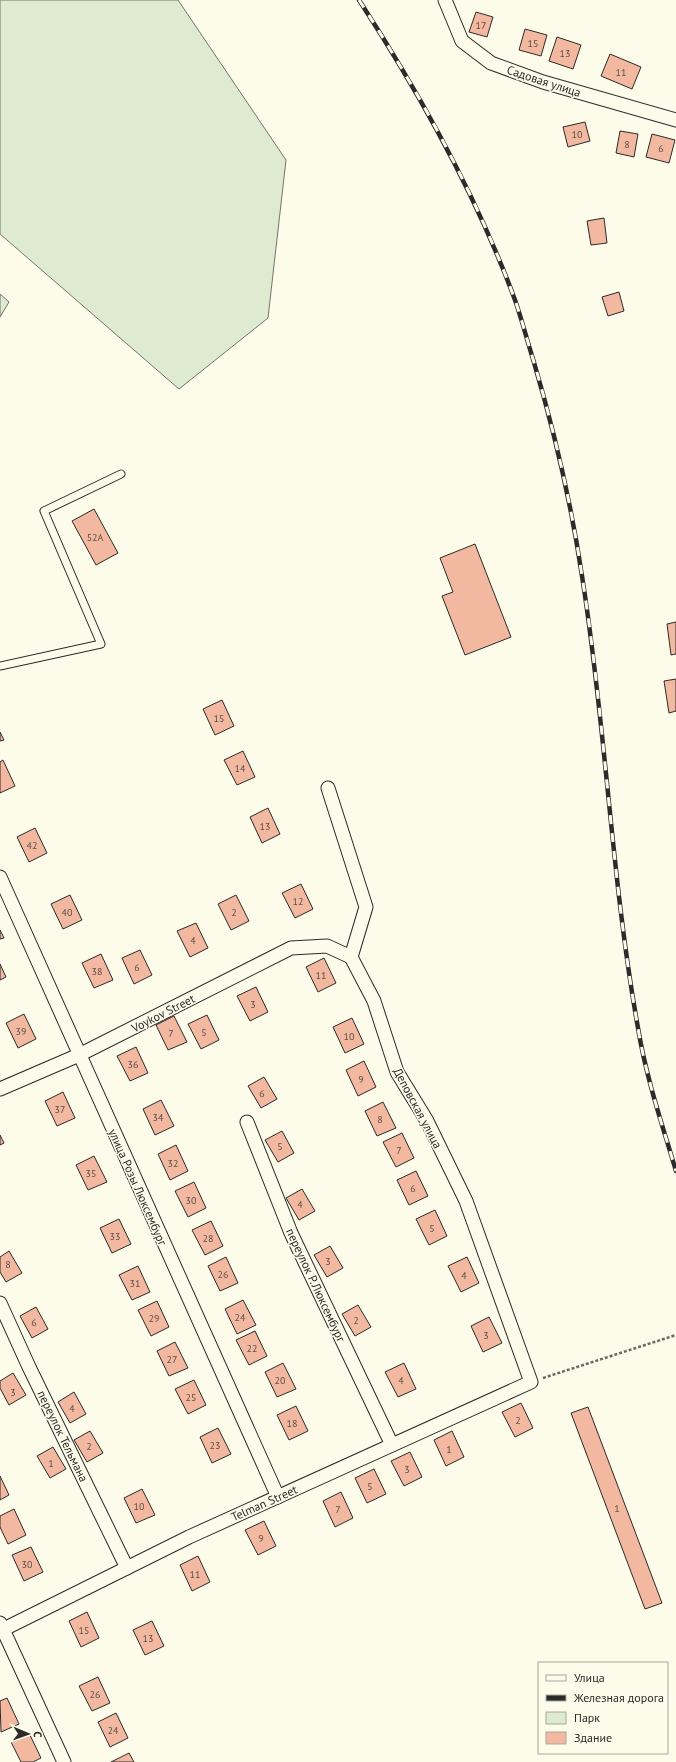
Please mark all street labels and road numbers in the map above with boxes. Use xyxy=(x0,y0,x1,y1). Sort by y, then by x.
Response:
street label: Садовая улица xyxy=(505,62,583,100)
street label: Voykov Street xyxy=(128,991,197,1036)
street label: Деповская улица xyxy=(390,1065,446,1151)
street label: улица Розы Люксембург xyxy=(105,1126,171,1248)
street label: переулок Р.Люксембург xyxy=(283,1226,349,1345)
street label: переулок Тельмана xyxy=(34,1388,92,1484)
street label: Telman Street xyxy=(229,1482,299,1524)

